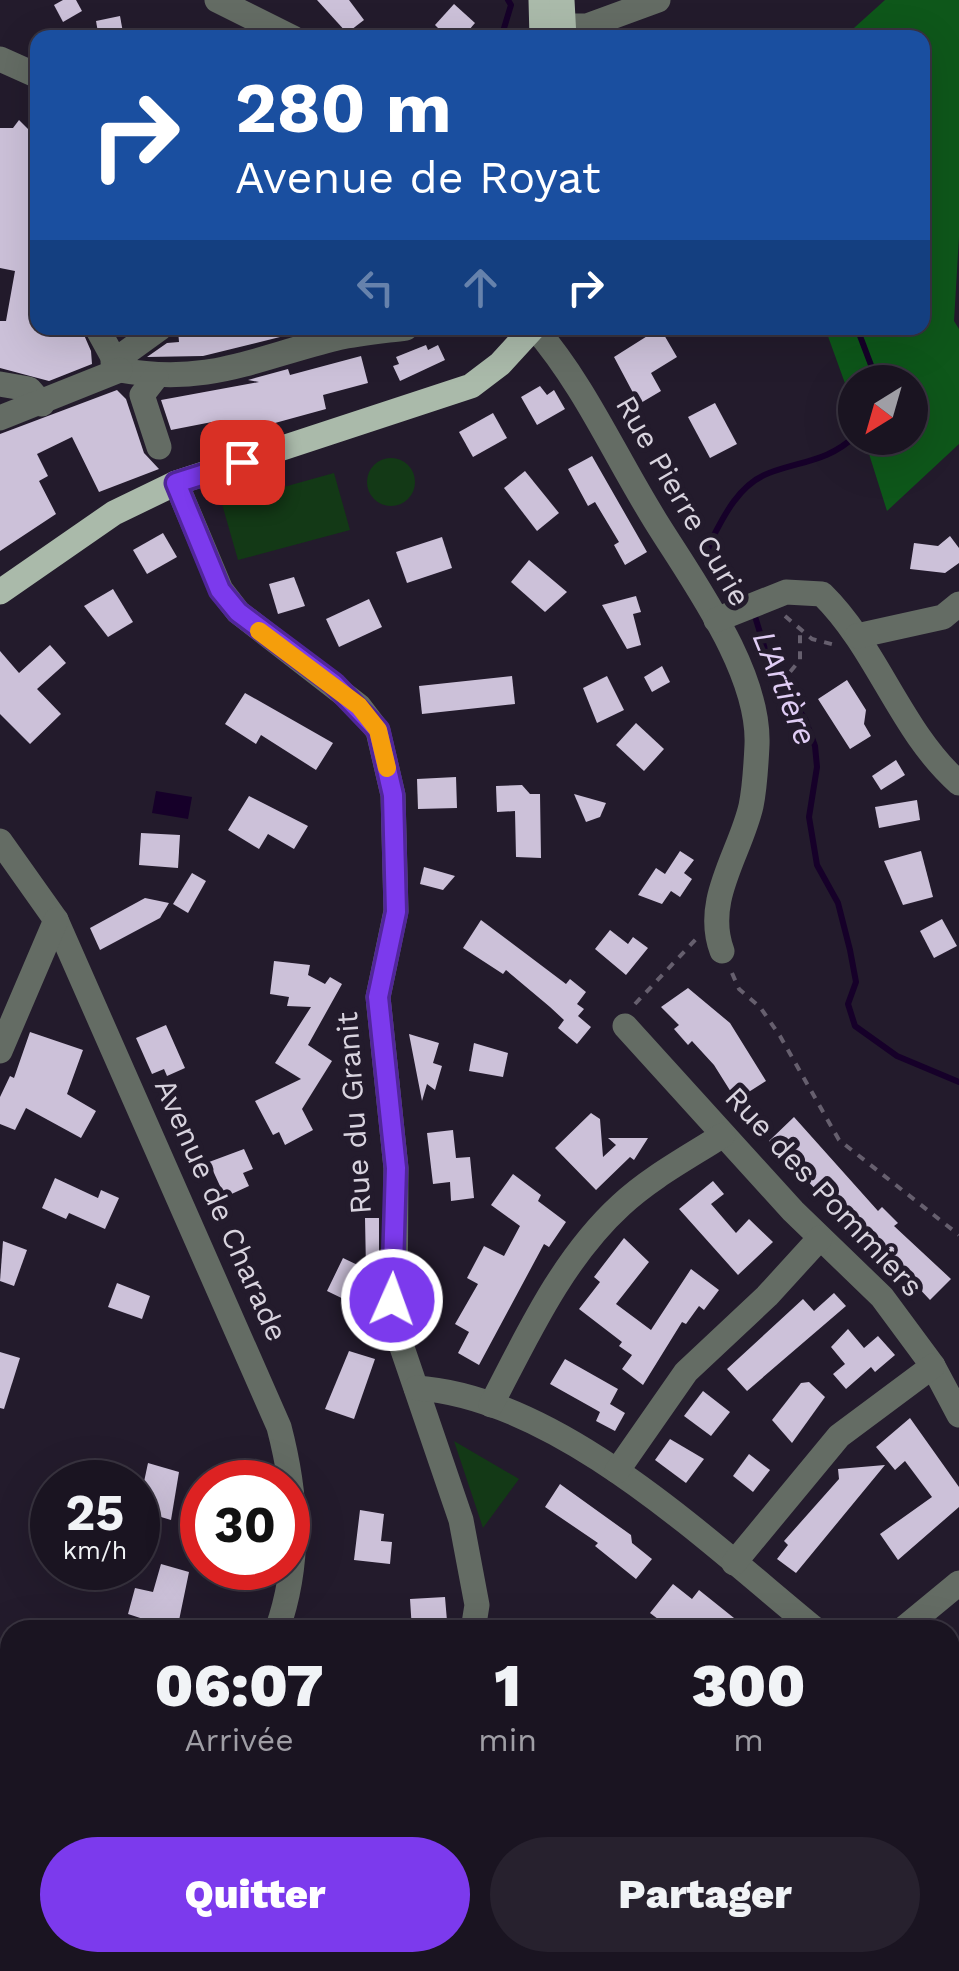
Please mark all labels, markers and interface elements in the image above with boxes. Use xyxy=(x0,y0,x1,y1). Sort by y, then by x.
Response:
text: 280 m xyxy=(235,67,452,149)
icon: right xyxy=(70,70,200,200)
text: Avenue de Royat xyxy=(235,151,601,204)
icon: left xyxy=(348,260,403,315)
icon: ahead xyxy=(453,260,508,315)
icon: right xyxy=(558,260,613,315)
north arrow xyxy=(838,365,928,455)
map controls xyxy=(838,365,928,455)
street label: Rue Pierre Curie xyxy=(609,389,758,612)
pin xyxy=(200,420,285,505)
icon: arrive xyxy=(215,435,270,490)
water label: L'Artière xyxy=(745,625,825,751)
street label: Rue du Granit xyxy=(329,1010,378,1215)
street label: Avenue de Charade xyxy=(148,1073,295,1347)
street label: Rue des Pommiers xyxy=(718,1080,931,1304)
position arrow xyxy=(340,1248,444,1352)
speed limit sign: 30 xyxy=(180,1460,310,1590)
text: 25 xyxy=(66,1483,124,1542)
text: km/h xyxy=(63,1536,127,1565)
text: 06:07 xyxy=(154,1650,324,1721)
text: 1 xyxy=(494,1650,521,1721)
text: 300 xyxy=(692,1650,806,1721)
text: Arrivée xyxy=(184,1721,294,1759)
text: min xyxy=(478,1721,537,1759)
text: m xyxy=(733,1721,764,1759)
button: Quitter xyxy=(40,1837,470,1952)
button: Partager xyxy=(490,1837,920,1952)

